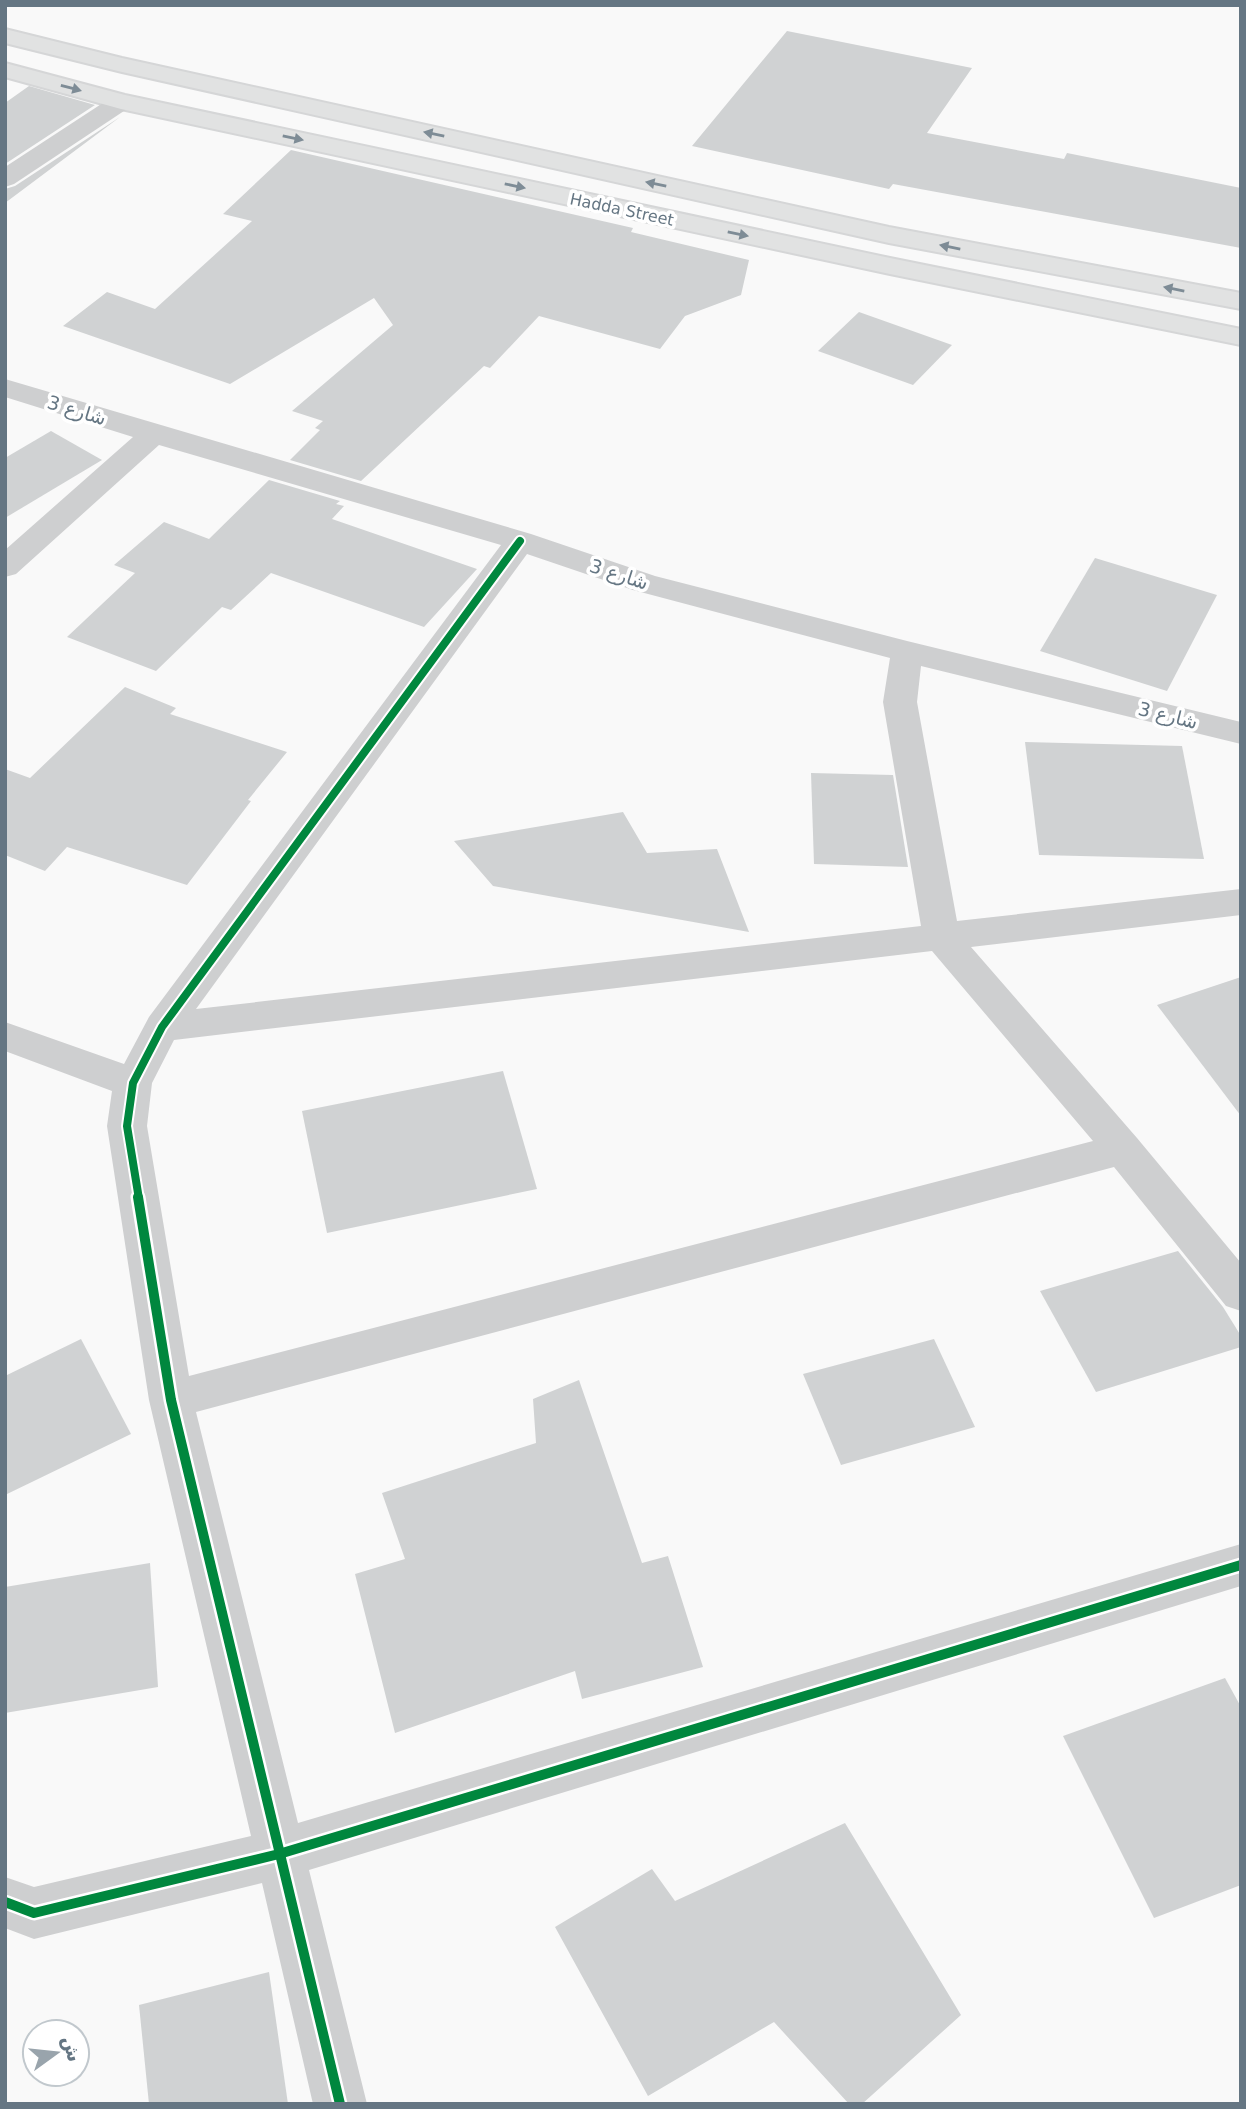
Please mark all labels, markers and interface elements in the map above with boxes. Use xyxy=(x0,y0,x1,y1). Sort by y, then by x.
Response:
one-way arrow xyxy=(60,83,82,94)
one-way arrow xyxy=(423,129,445,140)
one-way arrow xyxy=(282,133,304,144)
one-way arrow xyxy=(645,178,667,189)
one-way arrow xyxy=(504,181,526,192)
street label: Hadda Street xyxy=(568,189,676,230)
one-way arrow xyxy=(727,228,749,239)
one-way arrow xyxy=(939,241,961,252)
one-way arrow xyxy=(1163,283,1185,294)
street label: شارع 3 xyxy=(45,391,109,430)
street label: شارع 3 xyxy=(587,554,651,595)
street label: شارع 3 xyxy=(1136,697,1200,734)
north arrow xyxy=(21,2018,91,2088)
text: ش xyxy=(57,2033,86,2064)

